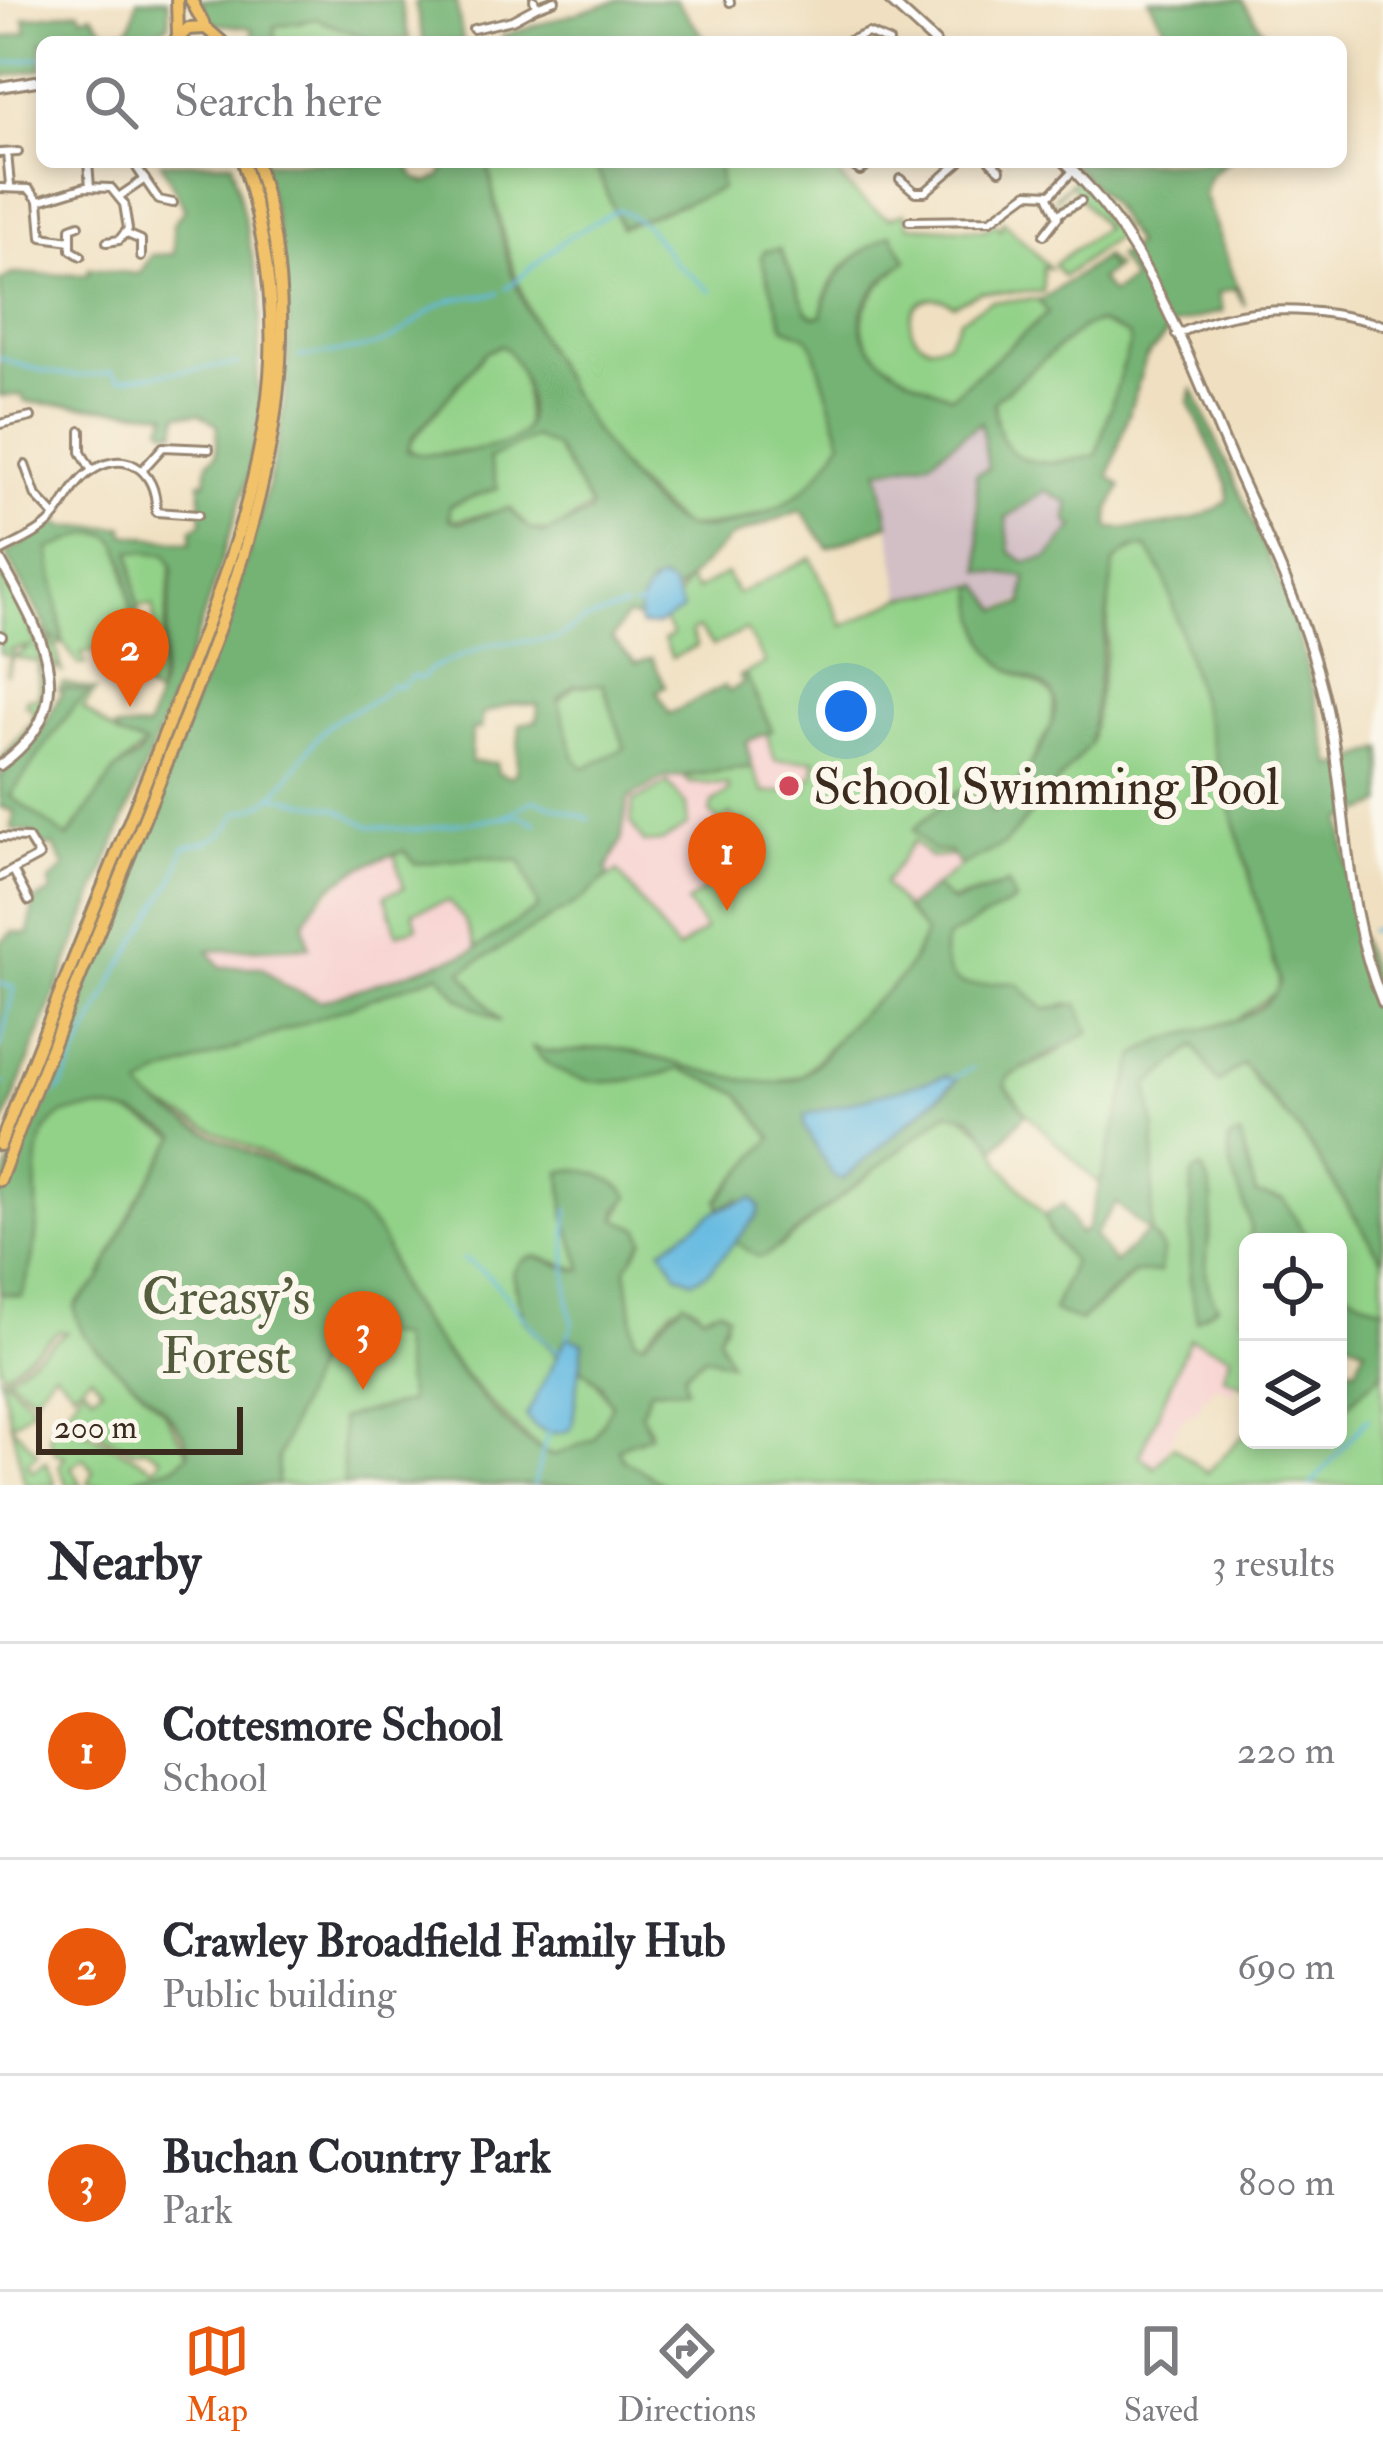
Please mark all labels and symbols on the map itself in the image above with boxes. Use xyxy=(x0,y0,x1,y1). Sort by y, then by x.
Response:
pin: 2 xyxy=(91,608,169,707)
your location xyxy=(816,681,876,741)
place label: School Swimming Pool xyxy=(813,756,1279,820)
marker: School Swimming Pool xyxy=(776,773,802,799)
pin: 1 xyxy=(688,812,766,911)
park label: Creasy's Forest xyxy=(142,1266,310,1389)
pin: 3 xyxy=(324,1291,402,1390)
scale bar xyxy=(36,1401,243,1454)

